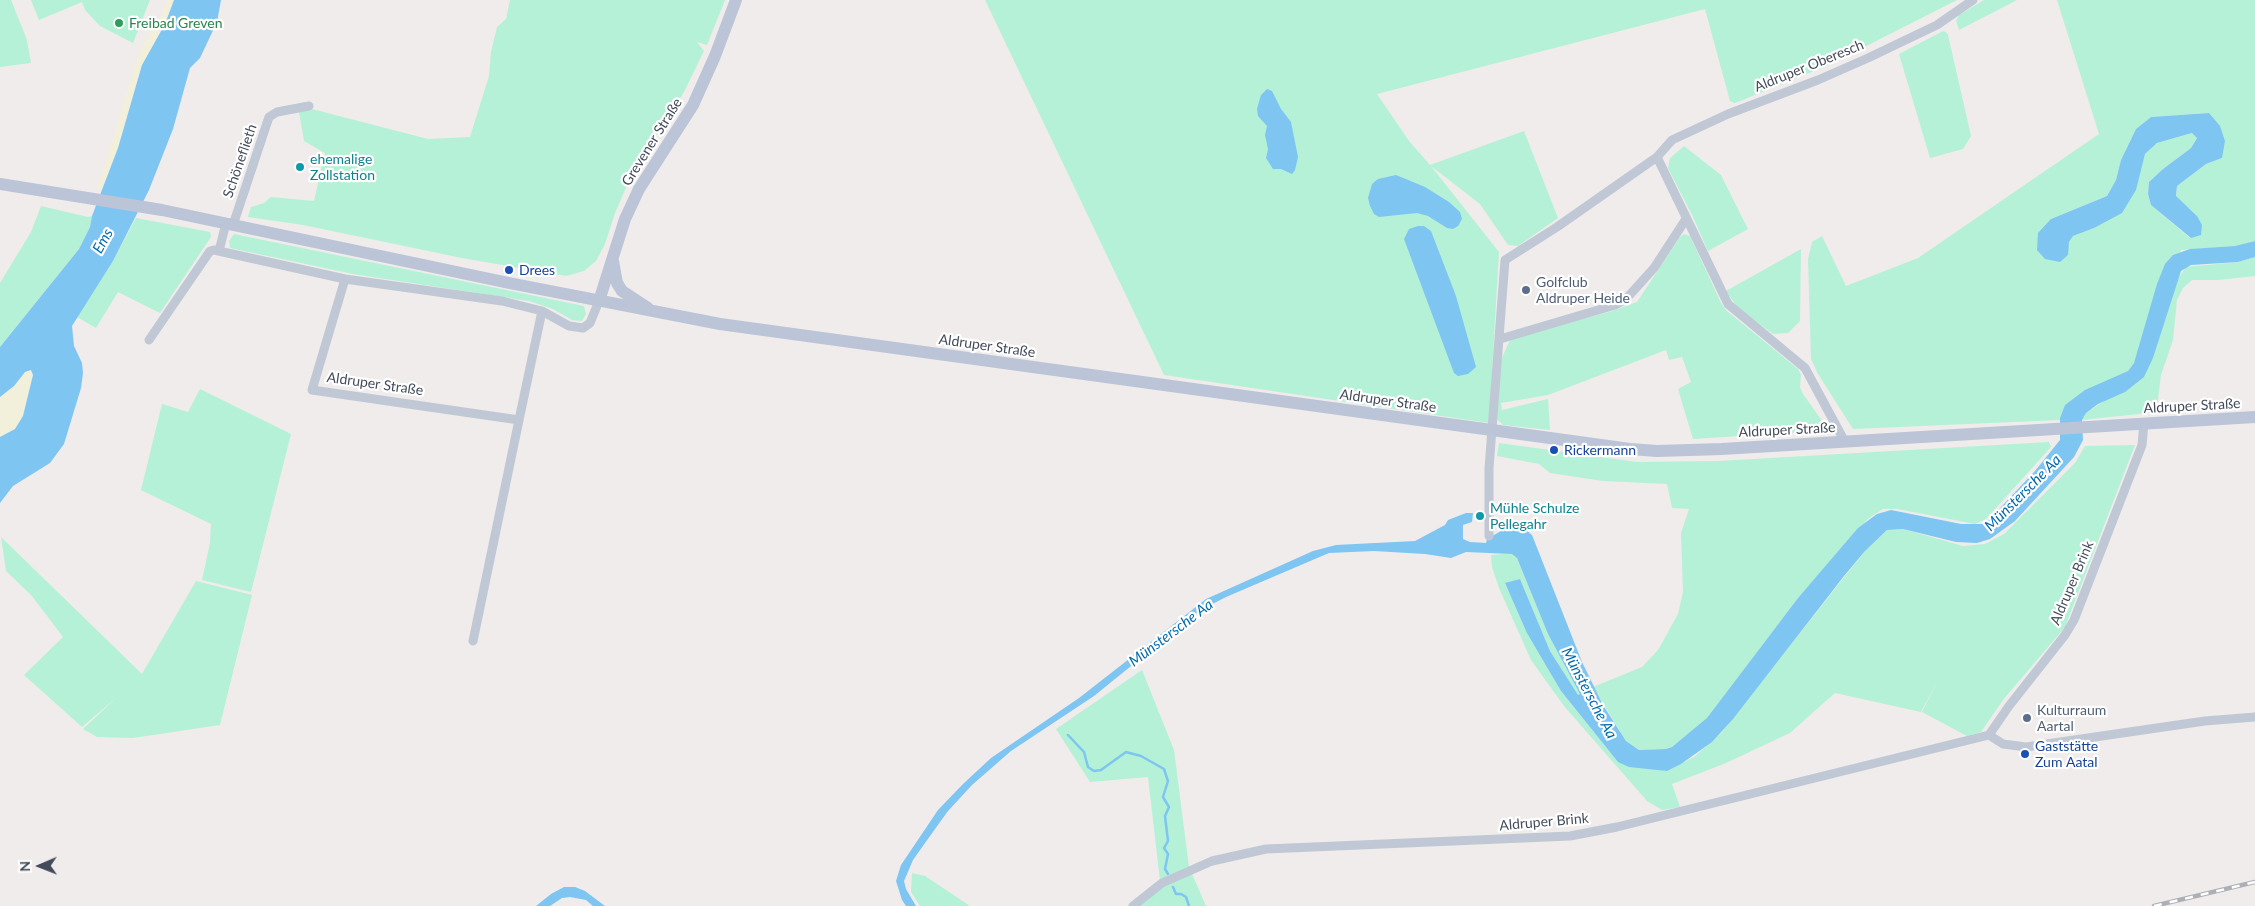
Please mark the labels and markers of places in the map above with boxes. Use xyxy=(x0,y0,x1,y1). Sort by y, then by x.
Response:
place label: Freibad Greven xyxy=(129,15,222,31)
marker: Freibad Greven xyxy=(113,17,125,29)
place label: ehemalige Zollstation xyxy=(310,151,375,184)
marker: ehemalige Zollstation xyxy=(294,161,306,173)
place label: Drees xyxy=(519,262,555,278)
marker: Drees xyxy=(503,264,515,276)
place label: Golfclub Aldruper Heide xyxy=(1536,274,1630,306)
marker: Golfclub Aldruper Heide xyxy=(1520,284,1532,296)
place label: Rickermann xyxy=(1564,442,1636,458)
marker: Rickermann xyxy=(1548,444,1560,456)
place label: Mühle Schulze Pellegahr xyxy=(1490,500,1580,532)
marker: Mühle Schulze Pellegahr xyxy=(1474,510,1486,522)
place label: Kulturraum Aartal xyxy=(2037,702,2106,734)
marker: Kulturraum Aartal xyxy=(2021,712,2033,724)
place label: Gaststätte Zum Aatal xyxy=(2035,738,2098,770)
marker: Gaststätte Zum Aatal xyxy=(2019,748,2031,760)

